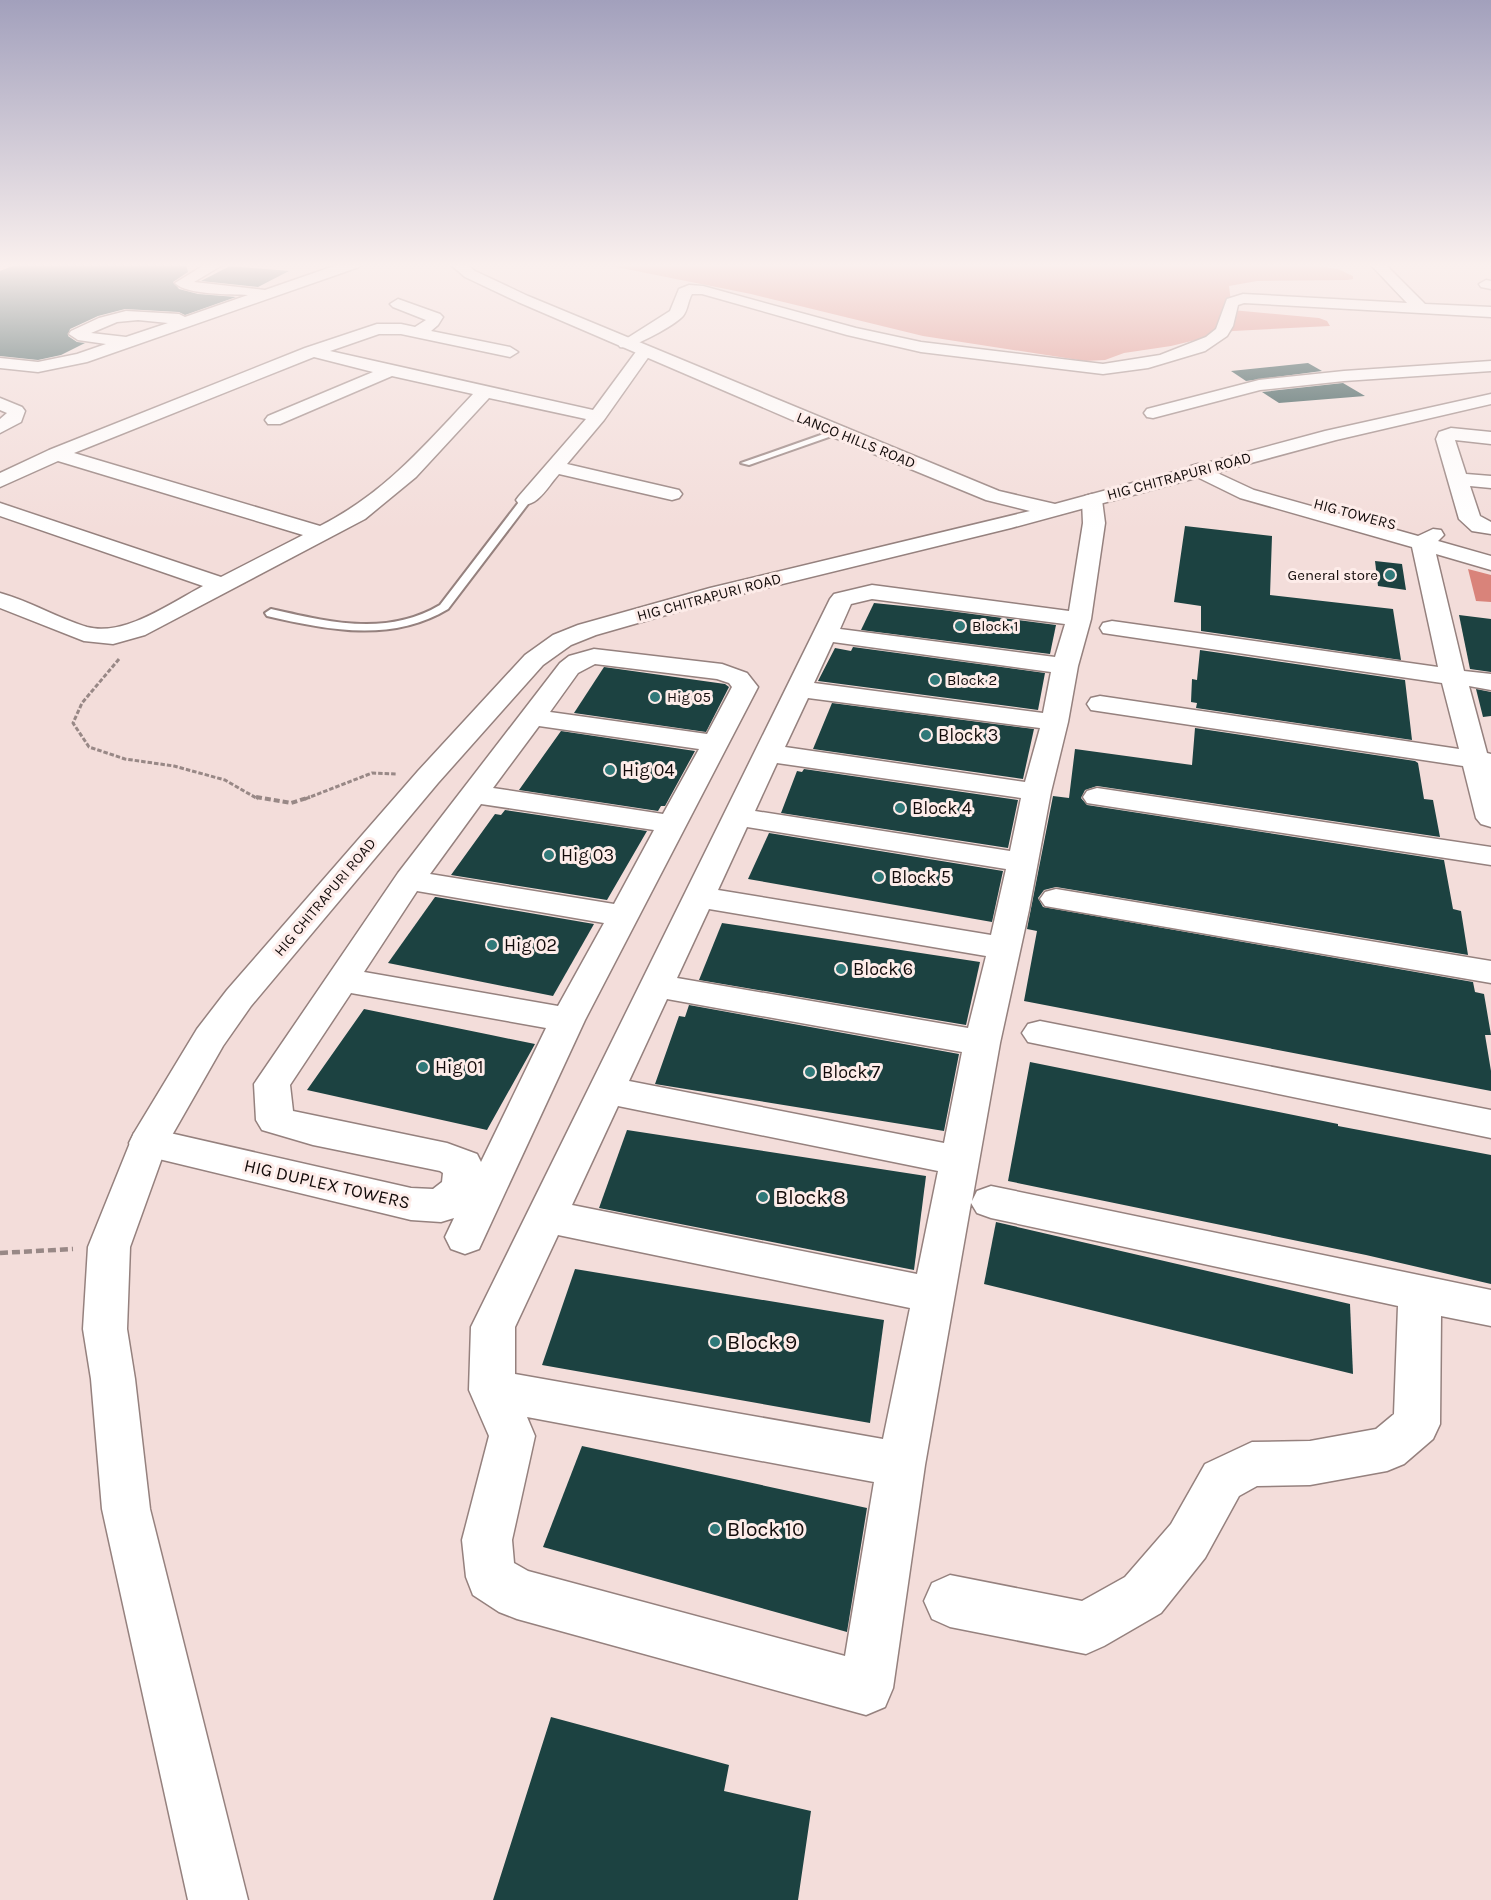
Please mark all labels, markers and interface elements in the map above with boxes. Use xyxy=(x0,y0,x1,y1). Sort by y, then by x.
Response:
street label: LANCO HILLS ROAD xyxy=(794,408,918,472)
street label: HIG CHITRAPURI ROAD xyxy=(1105,448,1253,504)
street label: HIG TOWERS xyxy=(1312,494,1398,534)
place label: General store xyxy=(1288,566,1378,584)
marker: General store xyxy=(1383,568,1397,582)
street label: HIG CHITRAPURI ROAD xyxy=(635,569,783,625)
place label: Block 1 xyxy=(972,617,1018,635)
marker: Block 1 xyxy=(953,619,967,633)
place label: Block 2 xyxy=(947,671,997,689)
marker: Block 2 xyxy=(928,673,942,687)
place label: Hig 05 xyxy=(667,688,711,706)
marker: Hig 05 xyxy=(648,690,662,704)
place label: Block 3 xyxy=(938,724,998,746)
marker: Block 3 xyxy=(919,728,933,742)
place label: Hig 04 xyxy=(622,759,675,781)
marker: Hig 04 xyxy=(603,763,617,777)
place label: Block 4 xyxy=(912,797,972,819)
marker: Block 4 xyxy=(893,801,907,815)
street label: HIG CHITRAPURI ROAD xyxy=(270,834,380,960)
place label: Hig 03 xyxy=(561,844,614,866)
marker: Hig 03 xyxy=(542,848,556,862)
place label: Block 5 xyxy=(891,866,951,888)
marker: Block 5 xyxy=(872,870,886,884)
place label: Hig 02 xyxy=(504,934,557,956)
marker: Hig 02 xyxy=(485,938,499,952)
place label: Block 6 xyxy=(853,958,913,980)
marker: Block 6 xyxy=(834,962,848,976)
place label: Hig 01 xyxy=(435,1056,483,1078)
marker: Hig 01 xyxy=(416,1060,430,1074)
place label: Block 7 xyxy=(822,1061,881,1083)
marker: Block 7 xyxy=(803,1065,817,1079)
street label: HIG DUPLEX TOWERS xyxy=(242,1154,412,1214)
place label: Block 8 xyxy=(775,1185,846,1209)
marker: Block 8 xyxy=(756,1190,770,1204)
place label: Block 9 xyxy=(727,1330,797,1354)
marker: Block 9 xyxy=(708,1335,722,1349)
place label: Block 10 xyxy=(727,1517,804,1541)
marker: Block 10 xyxy=(708,1522,722,1536)

